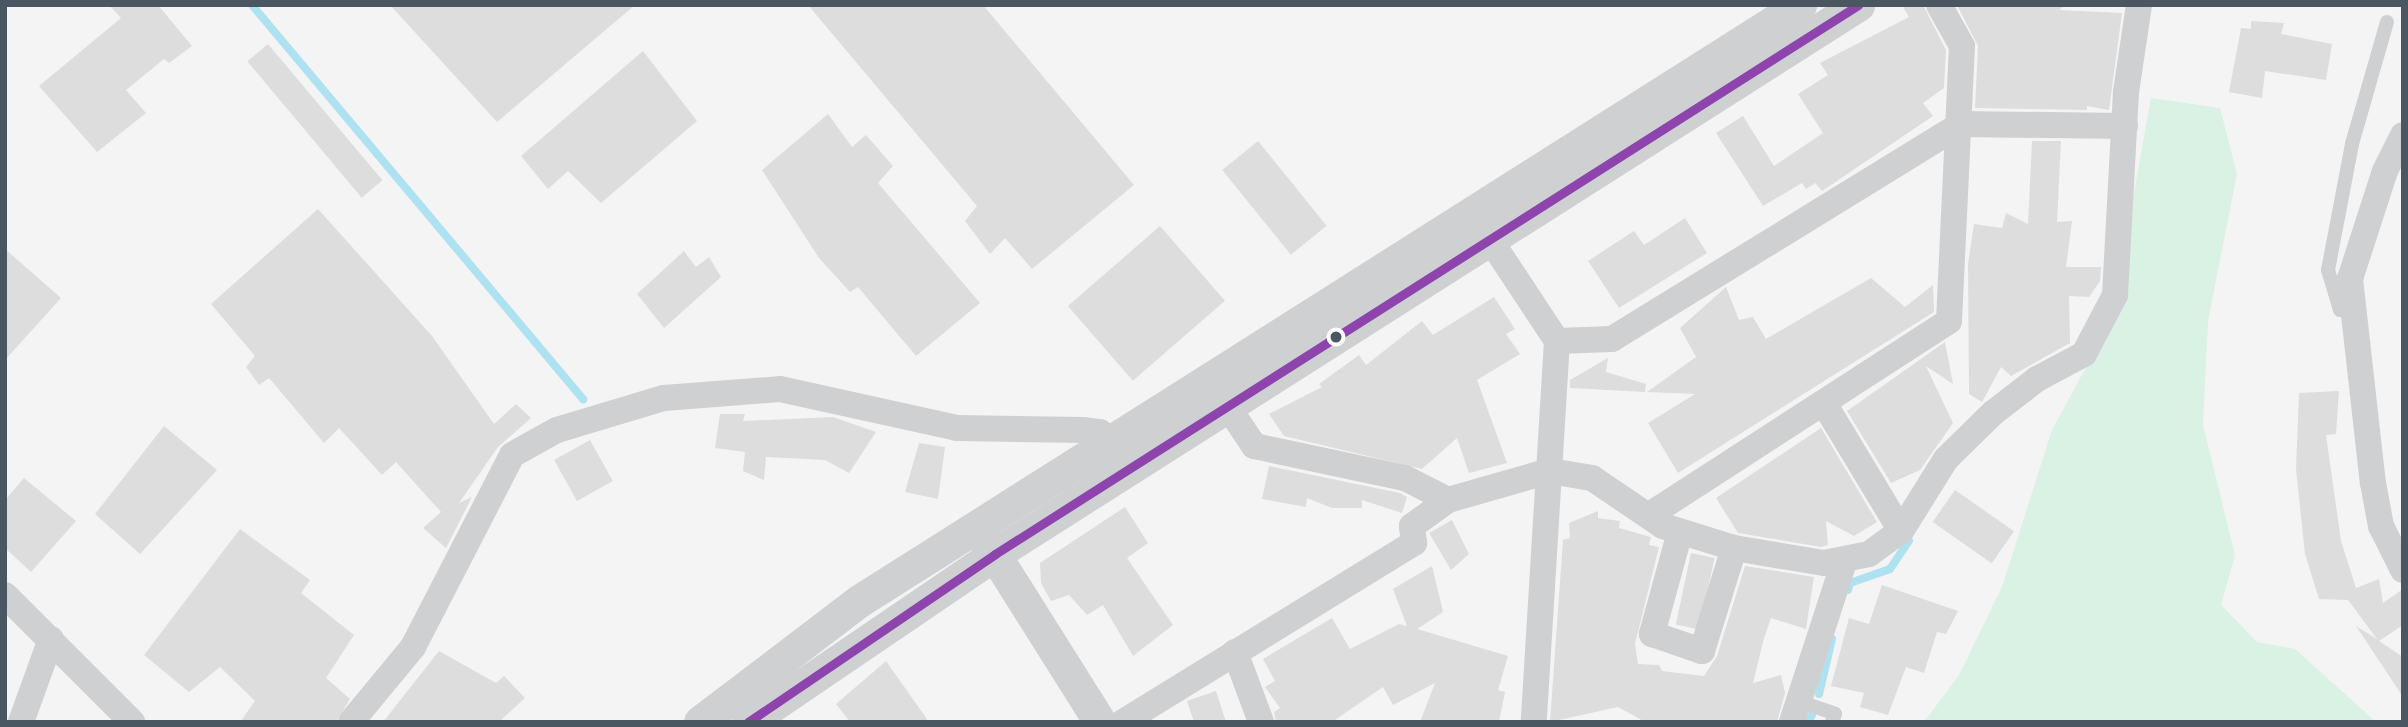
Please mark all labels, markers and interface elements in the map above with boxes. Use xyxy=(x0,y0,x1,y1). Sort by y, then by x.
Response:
unlabelled marker xyxy=(1329,330,1343,344)

